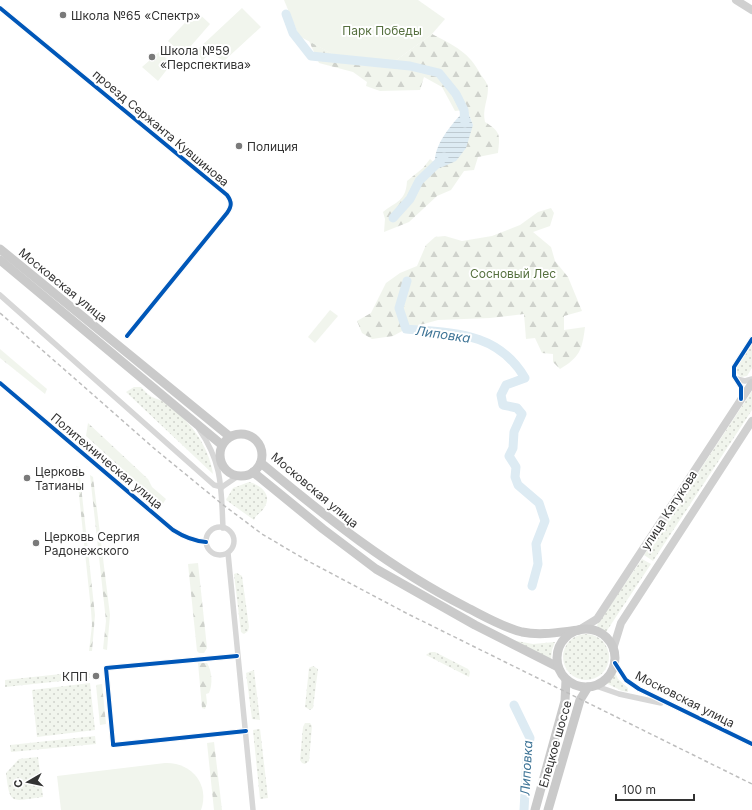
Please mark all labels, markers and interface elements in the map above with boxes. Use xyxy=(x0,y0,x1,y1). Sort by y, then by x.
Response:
place label: Школа №65 «Спектр» xyxy=(71,8,201,23)
marker: Школа №65 «Спектр» xyxy=(58,10,68,20)
park label: Парк Победы xyxy=(342,23,422,38)
place label: Школа №59 «Перспектива» xyxy=(160,43,251,72)
marker: Школа №59 «Перспектива» xyxy=(147,52,157,62)
street label: проезд Сержанта Кувшинова xyxy=(90,67,232,189)
place label: Полиция xyxy=(247,139,298,154)
marker: Полиция xyxy=(234,141,244,151)
street label: Московская улица xyxy=(16,245,110,325)
park label: Сосновый Лес xyxy=(470,266,556,281)
water label: Липовка xyxy=(415,322,472,346)
street label: Политехническая улица xyxy=(48,410,166,512)
street label: Московская улица xyxy=(268,449,362,531)
place label: Церковь Татианы xyxy=(35,464,85,493)
street label: улица Катукова xyxy=(638,467,700,553)
marker: Церковь Татианы xyxy=(22,473,32,483)
place label: Церковь Сергия Радонежского xyxy=(44,529,140,558)
marker: Церковь Сергия Радонежского xyxy=(31,538,41,548)
street label: Московская улица xyxy=(633,668,737,730)
place label: КПП xyxy=(62,669,88,684)
marker: КПП xyxy=(91,671,101,681)
street label: Елецкое шоссе xyxy=(535,699,575,789)
water label: Липовка xyxy=(517,740,535,796)
north arrow xyxy=(8,762,48,802)
scale bar xyxy=(616,776,694,802)
text: С xyxy=(11,778,26,789)
text: 100 m xyxy=(622,782,656,797)

